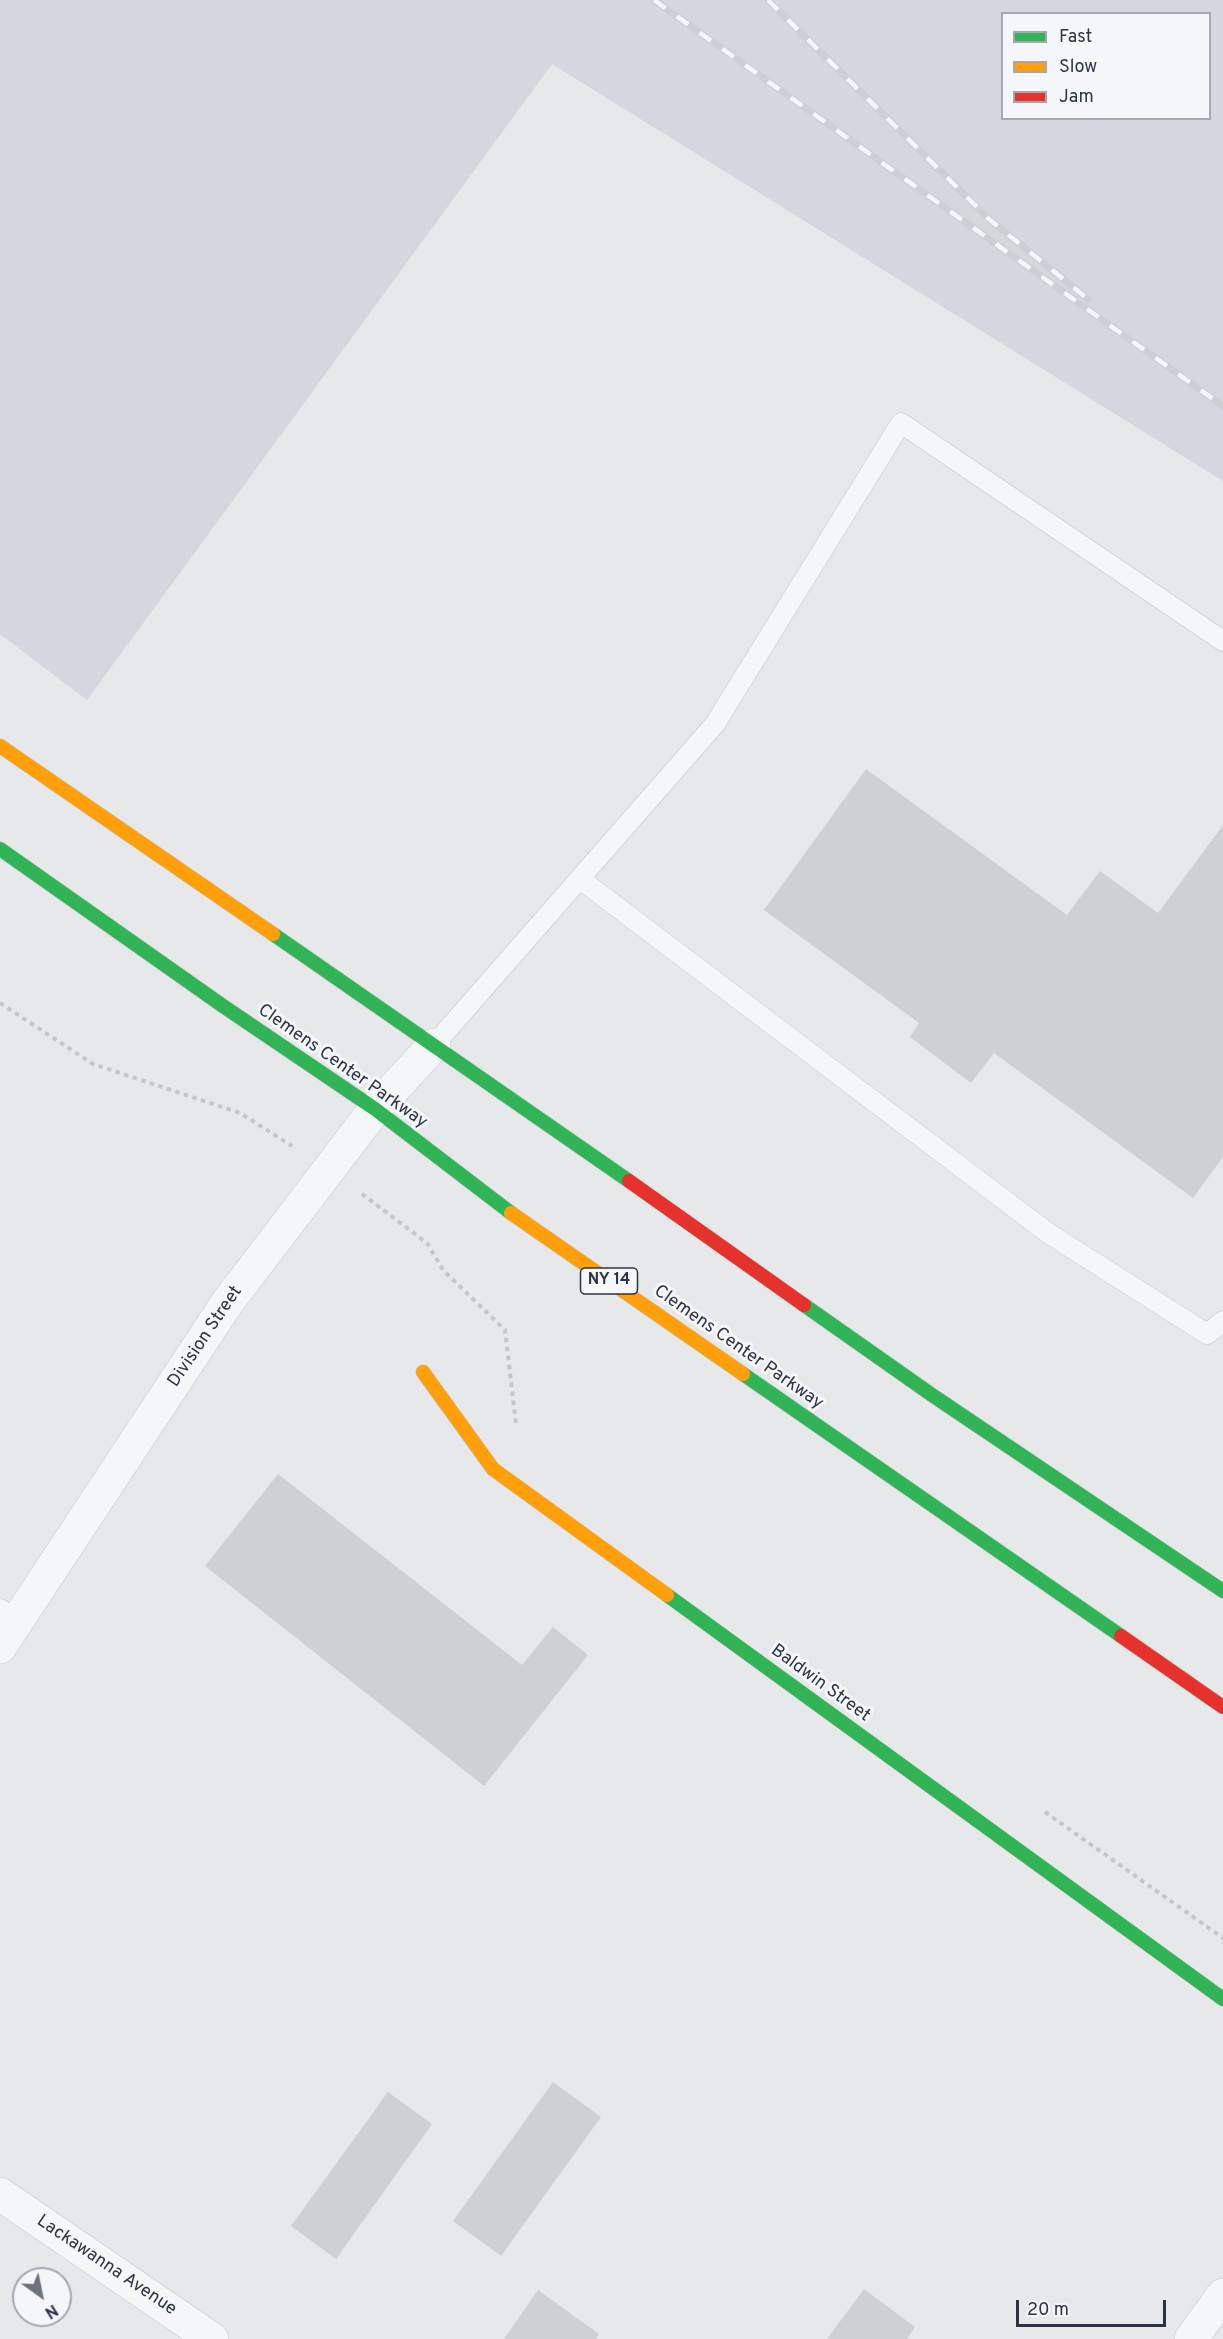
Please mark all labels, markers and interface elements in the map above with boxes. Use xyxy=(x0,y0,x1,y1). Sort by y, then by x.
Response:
legend xyxy=(1001,12,1211,120)
text: Fast xyxy=(1059,26,1092,49)
text: Slow xyxy=(1059,56,1097,79)
text: Jam xyxy=(1059,86,1094,109)
street label: Clemens Center Parkway xyxy=(253,1000,431,1134)
road number: NY 14 xyxy=(580,1268,638,1294)
street label: Clemens Center Parkway xyxy=(649,1281,827,1415)
street label: Division Street xyxy=(164,1282,248,1392)
street label: Baldwin Street xyxy=(766,1641,874,1727)
street label: Lackawanna Avenue xyxy=(32,2211,180,2321)
north arrow xyxy=(12,2267,72,2327)
scale bar xyxy=(1019,2288,1169,2326)
text: N xyxy=(40,2299,61,2322)
text: 20 m xyxy=(1027,2299,1069,2322)

